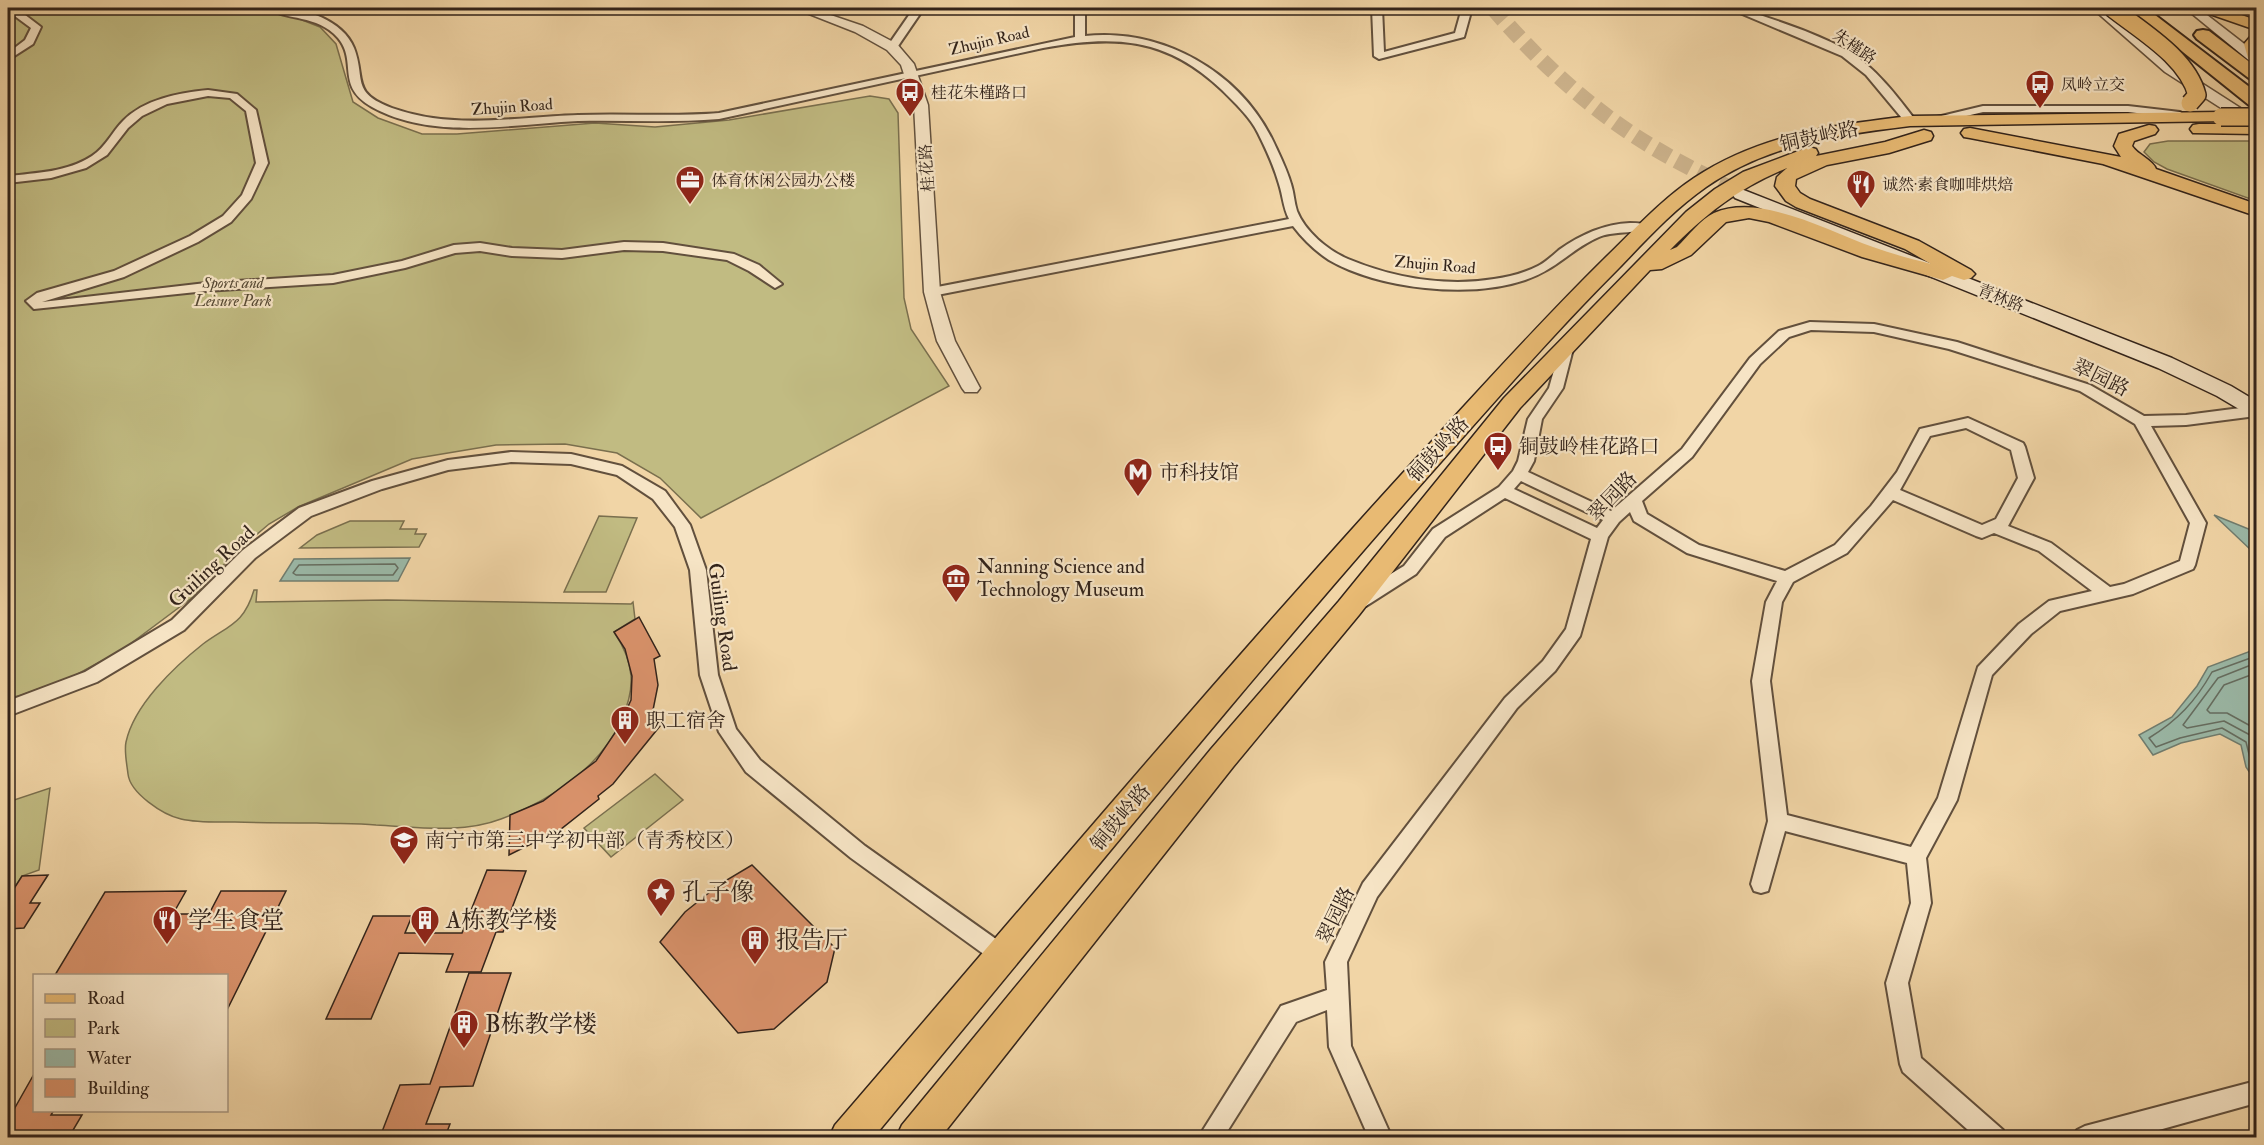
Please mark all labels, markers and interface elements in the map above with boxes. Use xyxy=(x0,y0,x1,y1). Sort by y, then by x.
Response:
street label: Zhujin Road xyxy=(947,22,1031,60)
street label: 朱槿路 xyxy=(1829,25,1880,69)
bus stop icon: 凤岭立交 xyxy=(2024,68,2056,110)
place label: 凤岭立交 xyxy=(2061,75,2125,95)
bus stop icon: 桂花朱槿路口 xyxy=(894,76,926,118)
place label: 桂花朱槿路口 xyxy=(931,83,1027,103)
street label: Zhujin Road xyxy=(471,94,554,120)
street label: 铜鼓岭路 xyxy=(1777,116,1861,157)
street label: 桂花路 xyxy=(915,143,939,193)
office icon: 体育休闲公园办公楼 xyxy=(674,164,706,206)
restaurant icon: 诚然·素食咖啡烘焙 xyxy=(1845,168,1877,210)
place label: 体育休闲公园办公楼 xyxy=(711,171,855,191)
place label: 诚然·素食咖啡烘焙 xyxy=(1882,175,2013,195)
street label: Zhujin Road xyxy=(1393,251,1477,279)
park label: Sports and Leisure Park xyxy=(193,273,272,311)
street label: 青林路 xyxy=(1975,280,2027,316)
street label: 翠园路 xyxy=(2068,353,2133,402)
street label: 铜鼓岭路 xyxy=(1402,411,1474,487)
bus stop icon: 铜鼓岭桂花路口 xyxy=(1482,430,1514,472)
place label: 铜鼓岭桂花路口 xyxy=(1519,434,1659,459)
metro station icon: 市科技馆 xyxy=(1122,456,1154,498)
place label: 市科技馆 xyxy=(1159,460,1239,485)
street label: 翠园路 xyxy=(1583,466,1642,527)
street label: Guiling Road xyxy=(163,520,260,613)
place label: Nanning Science and Technology Museum xyxy=(977,554,1145,602)
street label: Guiling Road xyxy=(703,561,742,673)
museum icon: Nanning Science and Technology Museum xyxy=(940,562,972,604)
building icon: 职工宿舍 xyxy=(609,704,641,746)
place label: 职工宿舍 xyxy=(646,708,726,733)
street label: 铜鼓岭路 xyxy=(1085,779,1156,856)
school or university icon: 南宁市第三中学初中部（青秀校区） xyxy=(388,824,420,866)
place label: 南宁市第三中学初中部（青秀校区） xyxy=(425,828,745,853)
place icon: 孔子像 xyxy=(645,876,677,918)
place label: 孔子像 xyxy=(682,877,754,908)
street label: 翠园路 xyxy=(1311,883,1360,948)
restaurant icon: 学生食堂 xyxy=(151,904,183,946)
building icon: A栋教学楼 xyxy=(409,904,441,946)
place label: 学生食堂 xyxy=(188,905,284,936)
place label: A栋教学楼 xyxy=(445,905,557,936)
building icon: 报告厅 xyxy=(739,924,771,966)
place label: 报告厅 xyxy=(776,925,848,956)
legend xyxy=(33,974,228,1112)
text: Road xyxy=(87,987,125,1010)
building icon: B栋教学楼 xyxy=(448,1008,480,1050)
place label: B栋教学楼 xyxy=(485,1009,597,1040)
text: Park xyxy=(87,1017,120,1040)
text: Water xyxy=(86,1047,131,1070)
text: Building xyxy=(87,1077,150,1100)

